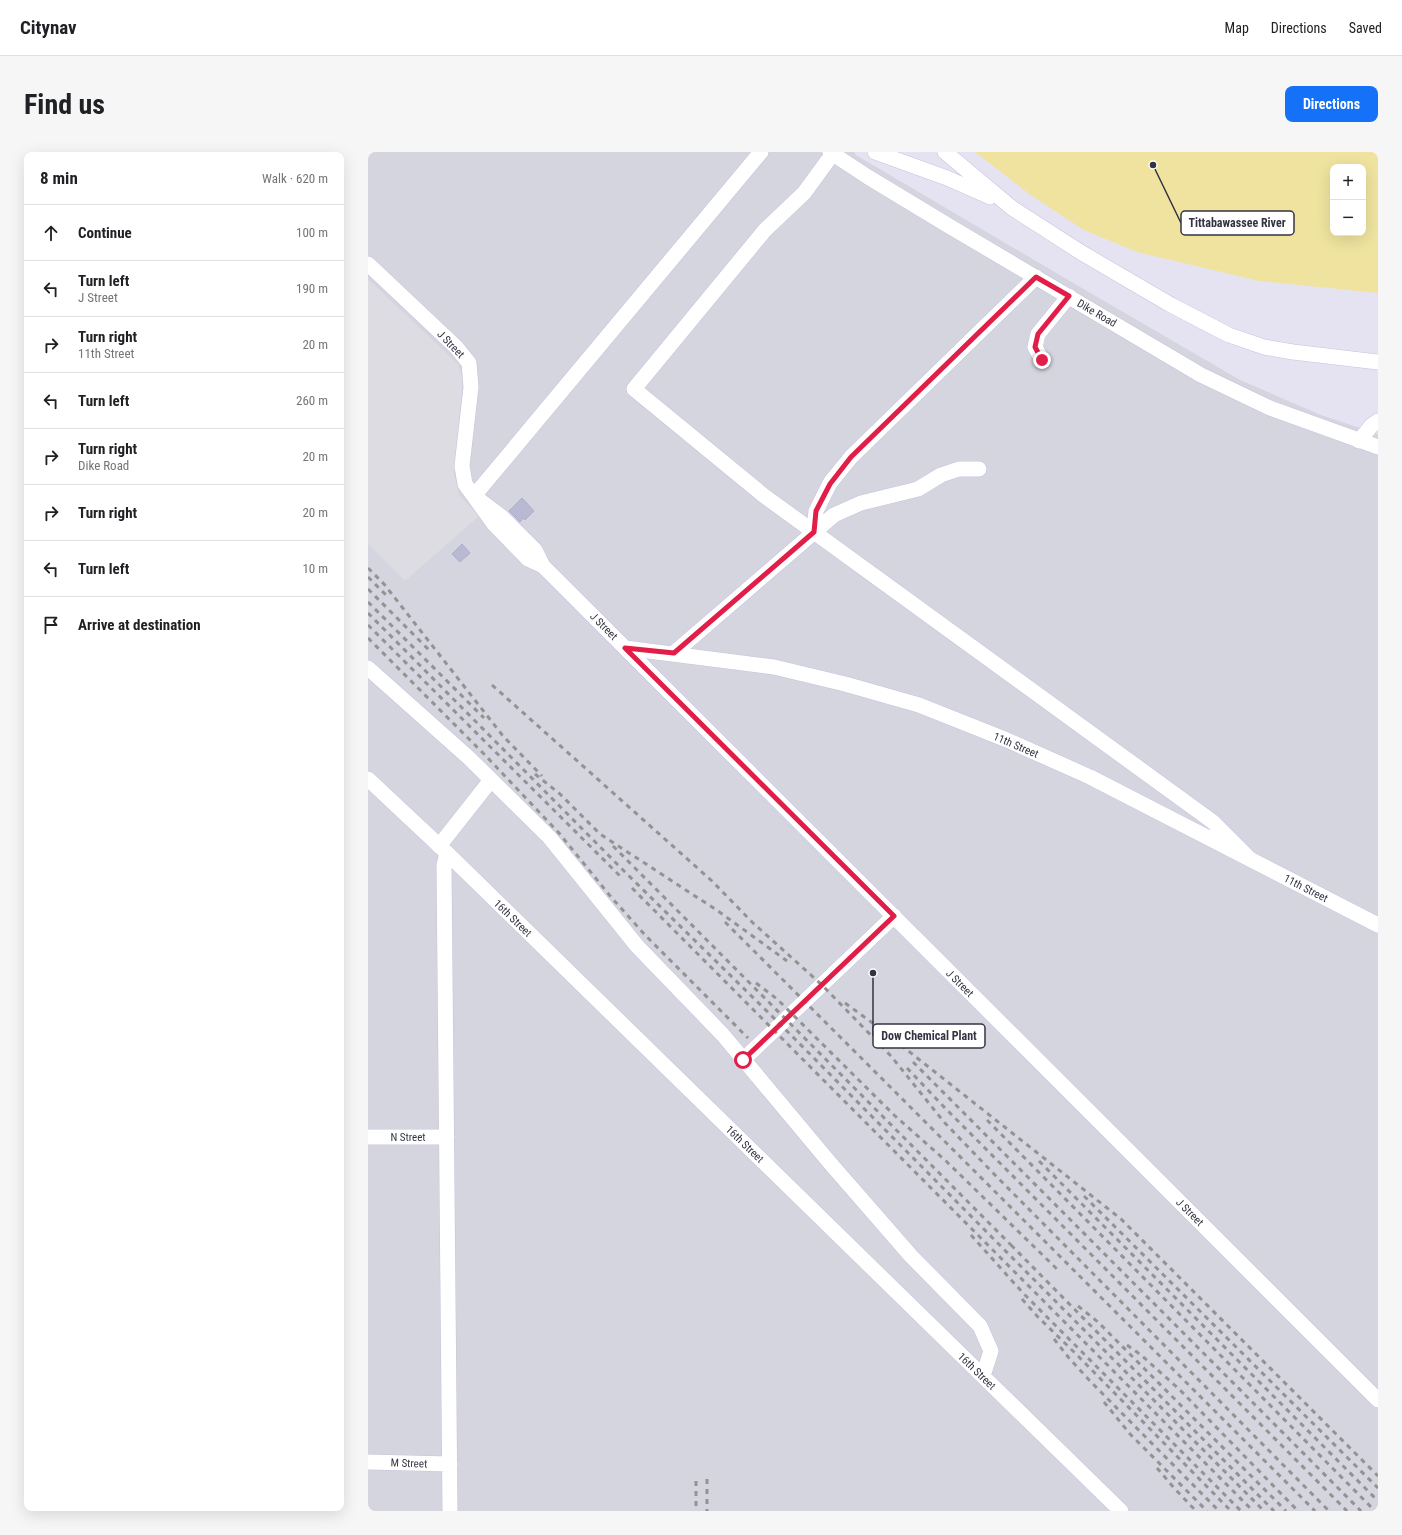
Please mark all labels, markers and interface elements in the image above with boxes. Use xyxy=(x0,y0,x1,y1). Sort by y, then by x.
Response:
text: Citynav xyxy=(20,16,77,39)
text: Map xyxy=(1225,20,1249,36)
text: Directions xyxy=(1271,20,1327,36)
text: Saved xyxy=(1349,20,1382,36)
button: Directions xyxy=(1285,86,1378,122)
text: Find us xyxy=(24,88,105,121)
map controls xyxy=(1330,164,1366,236)
button: + xyxy=(1330,164,1366,200)
text: 8 min xyxy=(40,168,78,188)
text: Walk · 620 m xyxy=(262,171,328,186)
button: − xyxy=(1330,200,1366,236)
callout: Tittabawassee River xyxy=(1181,211,1294,235)
text: Tittabawassee River xyxy=(1188,216,1286,230)
icon: ahead xyxy=(40,222,62,244)
text: Continue xyxy=(78,224,132,242)
text: 100 m xyxy=(296,225,328,240)
text: Turn left xyxy=(78,272,129,290)
icon: left xyxy=(40,278,62,300)
text: 190 m xyxy=(296,281,328,296)
text: J Street xyxy=(78,290,118,305)
street label: Dike Road xyxy=(1075,297,1119,330)
text: Turn right xyxy=(78,328,137,346)
street label: J Street xyxy=(434,328,467,361)
icon: right xyxy=(40,334,62,356)
text: 20 m xyxy=(302,337,328,352)
text: 11th Street xyxy=(78,346,134,361)
route end xyxy=(1033,351,1051,369)
icon: left xyxy=(40,390,62,412)
text: Turn left xyxy=(78,392,129,410)
text: 260 m xyxy=(296,393,328,408)
text: Turn right xyxy=(78,440,137,458)
icon: right xyxy=(40,446,62,468)
text: 20 m xyxy=(302,449,328,464)
text: Dike Road xyxy=(78,458,129,473)
icon: right xyxy=(40,502,62,524)
text: Turn right xyxy=(78,504,137,522)
text: 20 m xyxy=(302,505,328,520)
icon: left xyxy=(40,558,62,580)
text: Turn left xyxy=(78,560,129,578)
text: 10 m xyxy=(302,561,328,576)
street label: J Street xyxy=(587,610,620,643)
icon: arrive xyxy=(40,614,62,636)
text: Arrive at destination xyxy=(78,616,201,634)
street label: 11th Street xyxy=(991,730,1040,761)
street label: 11th Street xyxy=(1282,872,1330,905)
street label: 16th Street xyxy=(491,897,534,940)
street label: J Street xyxy=(943,967,976,1000)
callout: Dow Chemical Plant xyxy=(873,1024,985,1048)
text: Dow Chemical Plant xyxy=(881,1029,977,1043)
route start xyxy=(734,1051,752,1069)
street label: 16th Street xyxy=(723,1123,766,1166)
street label: N Street xyxy=(390,1131,426,1144)
street label: J Street xyxy=(1173,1196,1206,1229)
street label: 16th Street xyxy=(955,1350,998,1393)
street label: M Street xyxy=(390,1456,428,1471)

